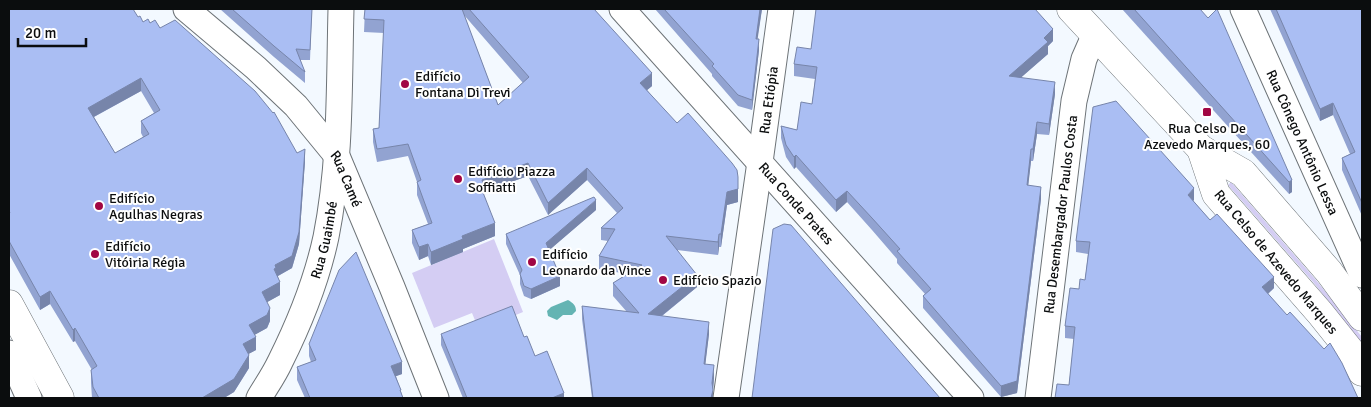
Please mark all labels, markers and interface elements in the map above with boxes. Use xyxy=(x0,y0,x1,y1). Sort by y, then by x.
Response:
scale bar xyxy=(18,15,85,47)
text: 20 m xyxy=(25,24,56,42)
street label: Rua Etiópia xyxy=(755,65,782,135)
street label: Rua Cônego Antônio Lessa xyxy=(1263,67,1343,218)
place label: Edifício Fontana Di Trevi xyxy=(415,68,511,101)
marker: Edifício Fontana Di Trevi xyxy=(399,78,411,90)
marker: Rua Celso De Azevedo Marques, 60 xyxy=(1201,106,1213,118)
street label: Rua Desembargador Paulos Costa xyxy=(1040,114,1081,315)
place label: Rua Celso De Azevedo Marques, 60 xyxy=(1144,120,1270,153)
street label: Rua Camé xyxy=(327,147,366,209)
street label: Rua Conde Prates xyxy=(755,159,838,248)
place label: Edifício Piazza Soffiatti xyxy=(468,163,555,196)
marker: Edifício Piazza Soffiatti xyxy=(452,173,464,185)
street label: Rua Celso de Azevedo Marques xyxy=(1211,186,1341,338)
place label: Edifício Agulhas Negras xyxy=(109,190,203,223)
marker: Edifício Agulhas Negras xyxy=(93,200,105,212)
street label: Rua Guaimbé xyxy=(307,200,340,281)
place label: Edifício Vitóiria Régia xyxy=(105,238,185,271)
place label: Edifício Leonardo da Vince xyxy=(542,246,651,279)
marker: Edifício Vitóiria Régia xyxy=(89,248,101,260)
marker: Edifício Leonardo da Vince xyxy=(526,256,538,268)
place label: Edifício Spazio xyxy=(673,272,761,289)
marker: Edifício Spazio xyxy=(657,274,669,286)

